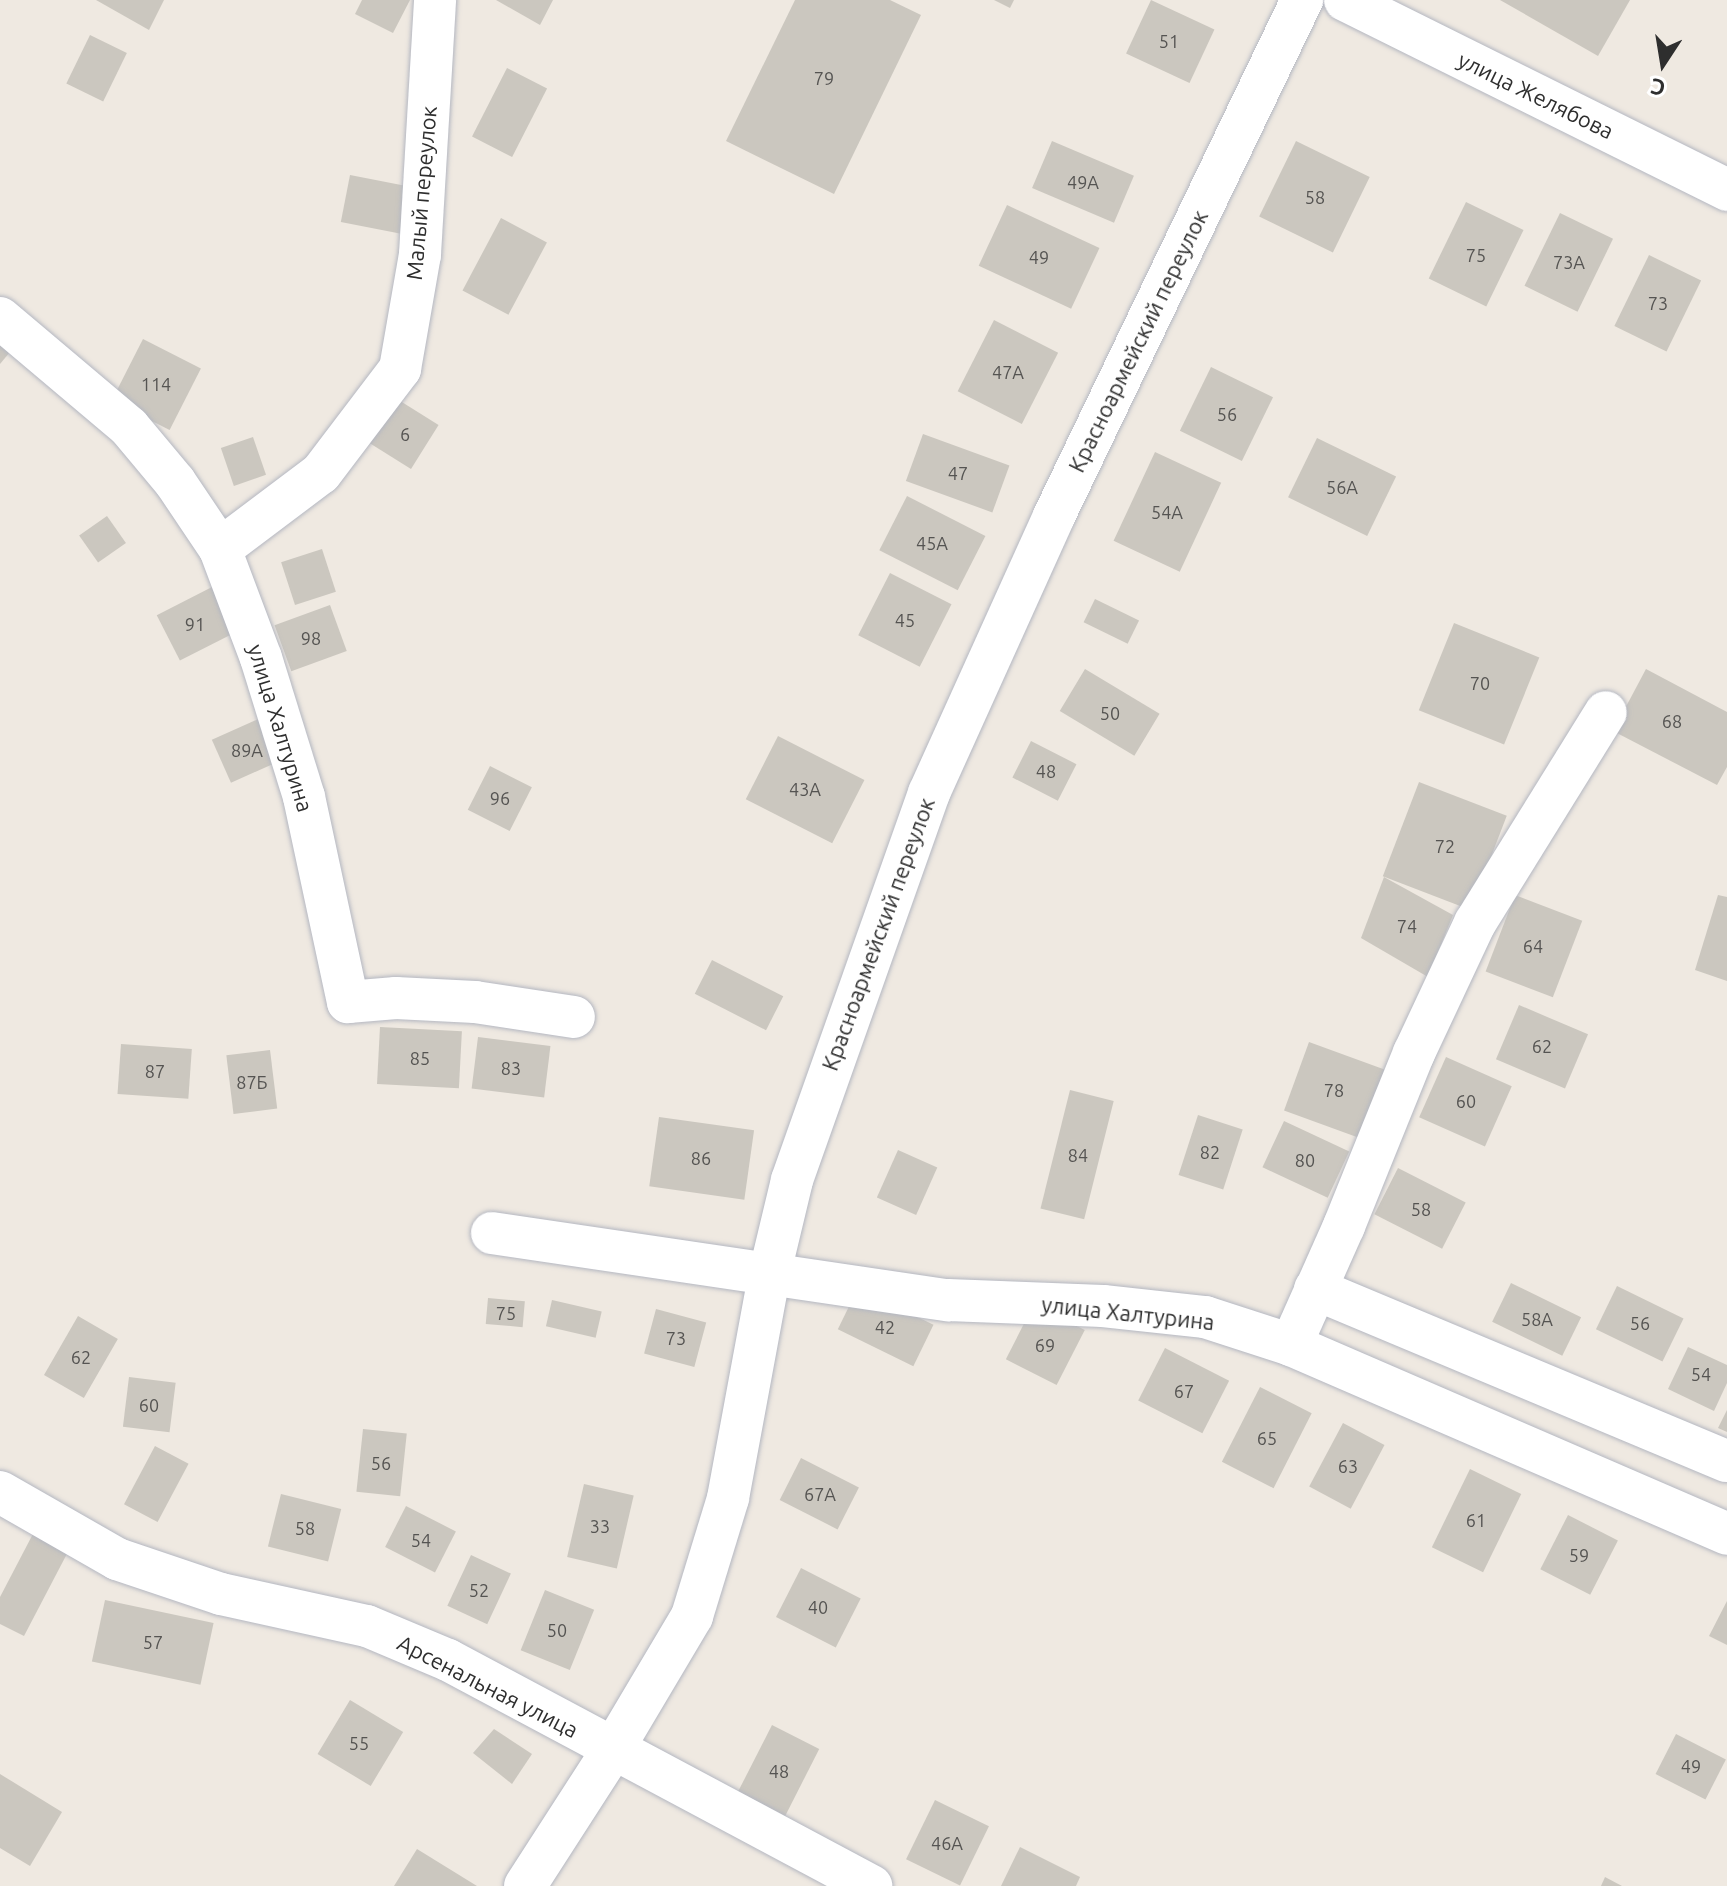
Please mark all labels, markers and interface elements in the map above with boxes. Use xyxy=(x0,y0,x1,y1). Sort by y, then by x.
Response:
north arrow xyxy=(1623,24,1703,104)
house number: 51 xyxy=(1159,30,1179,52)
street label: улица Желябова xyxy=(1454,46,1618,144)
house number: 79 xyxy=(814,67,834,89)
text: С xyxy=(1648,74,1667,102)
street label: Малый переулок xyxy=(400,105,442,281)
house number: 49А xyxy=(1067,171,1099,193)
house number: 58 xyxy=(1305,186,1325,208)
street label: Красноармейский переулок xyxy=(1063,206,1213,476)
house number: 75 xyxy=(1466,244,1486,266)
house number: 49 xyxy=(1029,246,1049,268)
house number: 73А xyxy=(1553,251,1585,273)
house number: 73 xyxy=(1648,292,1668,314)
house number: 47А xyxy=(992,361,1024,383)
house number: 114 xyxy=(141,373,171,395)
house number: 56 xyxy=(1217,403,1237,425)
house number: 6 xyxy=(400,423,410,445)
house number: 47 xyxy=(948,462,968,484)
house number: 56А xyxy=(1326,476,1358,498)
house number: 54А xyxy=(1151,501,1183,523)
house number: 45А xyxy=(916,532,948,554)
house number: 45 xyxy=(895,609,915,631)
house number: 91 xyxy=(185,613,205,635)
house number: 98 xyxy=(301,627,321,649)
street label: улица Халтурина xyxy=(243,641,319,815)
house number: 70 xyxy=(1470,672,1490,694)
house number: 50 xyxy=(1100,702,1120,724)
house number: 68 xyxy=(1662,710,1682,732)
house number: 89А xyxy=(231,739,263,761)
house number: 48 xyxy=(1036,760,1056,782)
house number: 43А xyxy=(789,778,821,800)
house number: 96 xyxy=(490,787,510,809)
street label: Красноармейский переулок xyxy=(816,794,940,1074)
house number: 72 xyxy=(1435,835,1455,857)
house number: 74 xyxy=(1397,915,1417,937)
house number: 64 xyxy=(1523,935,1543,957)
house number: 62 xyxy=(1532,1035,1552,1057)
house number: 85 xyxy=(410,1047,430,1069)
house number: 83 xyxy=(501,1057,521,1079)
house number: 87 xyxy=(145,1060,165,1082)
house number: 87Б xyxy=(236,1071,268,1093)
house number: 78 xyxy=(1324,1079,1344,1101)
house number: 60 xyxy=(1456,1090,1476,1112)
house number: 82 xyxy=(1200,1141,1220,1163)
house number: 84 xyxy=(1068,1144,1088,1166)
house number: 86 xyxy=(691,1147,711,1169)
house number: 80 xyxy=(1295,1149,1315,1171)
house number: 58 xyxy=(1411,1198,1431,1220)
street label: улица Халтурина xyxy=(1040,1291,1216,1335)
house number: 75 xyxy=(496,1302,516,1324)
house number: 58А xyxy=(1521,1308,1553,1330)
house number: 56 xyxy=(1630,1312,1650,1334)
house number: 42 xyxy=(875,1316,895,1338)
house number: 73 xyxy=(666,1327,686,1349)
house number: 69 xyxy=(1035,1334,1055,1356)
house number: 62 xyxy=(71,1346,91,1368)
house number: 54 xyxy=(1691,1363,1711,1385)
house number: 67 xyxy=(1174,1380,1194,1402)
house number: 60 xyxy=(139,1394,159,1416)
house number: 65 xyxy=(1257,1427,1277,1449)
house number: 56 xyxy=(371,1452,391,1474)
house number: 63 xyxy=(1338,1455,1358,1477)
house number: 67А xyxy=(804,1483,836,1505)
house number: 61 xyxy=(1466,1509,1486,1531)
house number: 33 xyxy=(590,1515,610,1537)
house number: 58 xyxy=(295,1517,315,1539)
house number: 54 xyxy=(411,1529,431,1551)
house number: 59 xyxy=(1569,1544,1589,1566)
house number: 52 xyxy=(469,1579,489,1601)
house number: 40 xyxy=(808,1596,828,1618)
house number: 50 xyxy=(547,1619,567,1641)
street label: Арсенальная улица xyxy=(393,1629,583,1743)
house number: 57 xyxy=(143,1631,163,1653)
house number: 55 xyxy=(349,1732,369,1754)
house number: 49 xyxy=(1681,1755,1701,1777)
house number: 48 xyxy=(769,1760,789,1782)
house number: 46А xyxy=(931,1832,963,1854)

